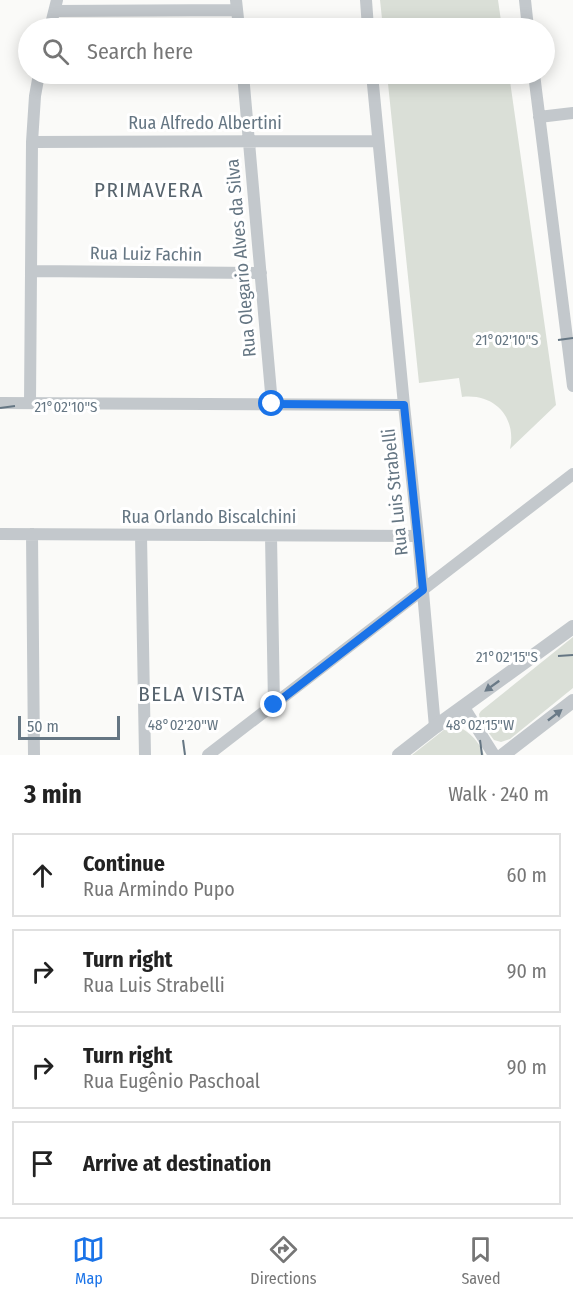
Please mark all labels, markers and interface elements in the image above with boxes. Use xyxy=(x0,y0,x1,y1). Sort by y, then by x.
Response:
search box xyxy=(18,18,555,84)
icon: search xyxy=(39,35,72,68)
text: Search here xyxy=(87,38,193,65)
street label: Rua Alfredo Albertini xyxy=(128,112,282,134)
street label: Rua Olegario Alves da Silva xyxy=(221,158,261,358)
district label: PRIMAVERA xyxy=(94,177,204,203)
street label: Rua Luiz Fachin xyxy=(90,242,202,266)
text: 21°02'10"S xyxy=(475,331,539,349)
route start xyxy=(258,390,284,416)
text: 21°02'10"S xyxy=(34,398,98,416)
street label: Rua Luis Strabelli xyxy=(377,427,413,557)
street label: Rua Orlando Biscalchini xyxy=(122,506,296,528)
text: 21°02'15"S xyxy=(476,648,538,666)
one-way arrow xyxy=(484,680,500,692)
district label: BELA VISTA xyxy=(138,681,246,707)
route end xyxy=(260,691,286,717)
one-way arrow xyxy=(546,709,562,721)
scale bar xyxy=(18,713,120,740)
text: 48°02'20"W xyxy=(148,716,218,734)
text: 48°02'15"W xyxy=(446,716,514,734)
text: 50 m xyxy=(27,717,59,736)
text: 3 min xyxy=(24,779,82,810)
text: Walk · 240 m xyxy=(448,782,549,806)
text: Continue xyxy=(83,850,165,877)
icon: ahead xyxy=(26,859,59,892)
text: 60 m xyxy=(507,863,547,887)
text: Rua Armindo Pupo xyxy=(83,877,235,901)
text: Turn right xyxy=(83,946,172,973)
icon: right xyxy=(26,955,59,988)
text: 90 m xyxy=(507,959,547,983)
text: Rua Luis Strabelli xyxy=(83,973,225,997)
text: Turn right xyxy=(83,1042,172,1069)
icon: right xyxy=(26,1051,59,1084)
text: 90 m xyxy=(507,1055,547,1079)
text: Rua Eugênio Paschoal xyxy=(83,1069,260,1093)
icon: arrive xyxy=(26,1147,59,1180)
text: Arrive at destination xyxy=(83,1150,271,1177)
tab: Map xyxy=(72,1233,105,1288)
tab: Directions xyxy=(250,1233,317,1288)
tab: Saved xyxy=(461,1233,501,1288)

